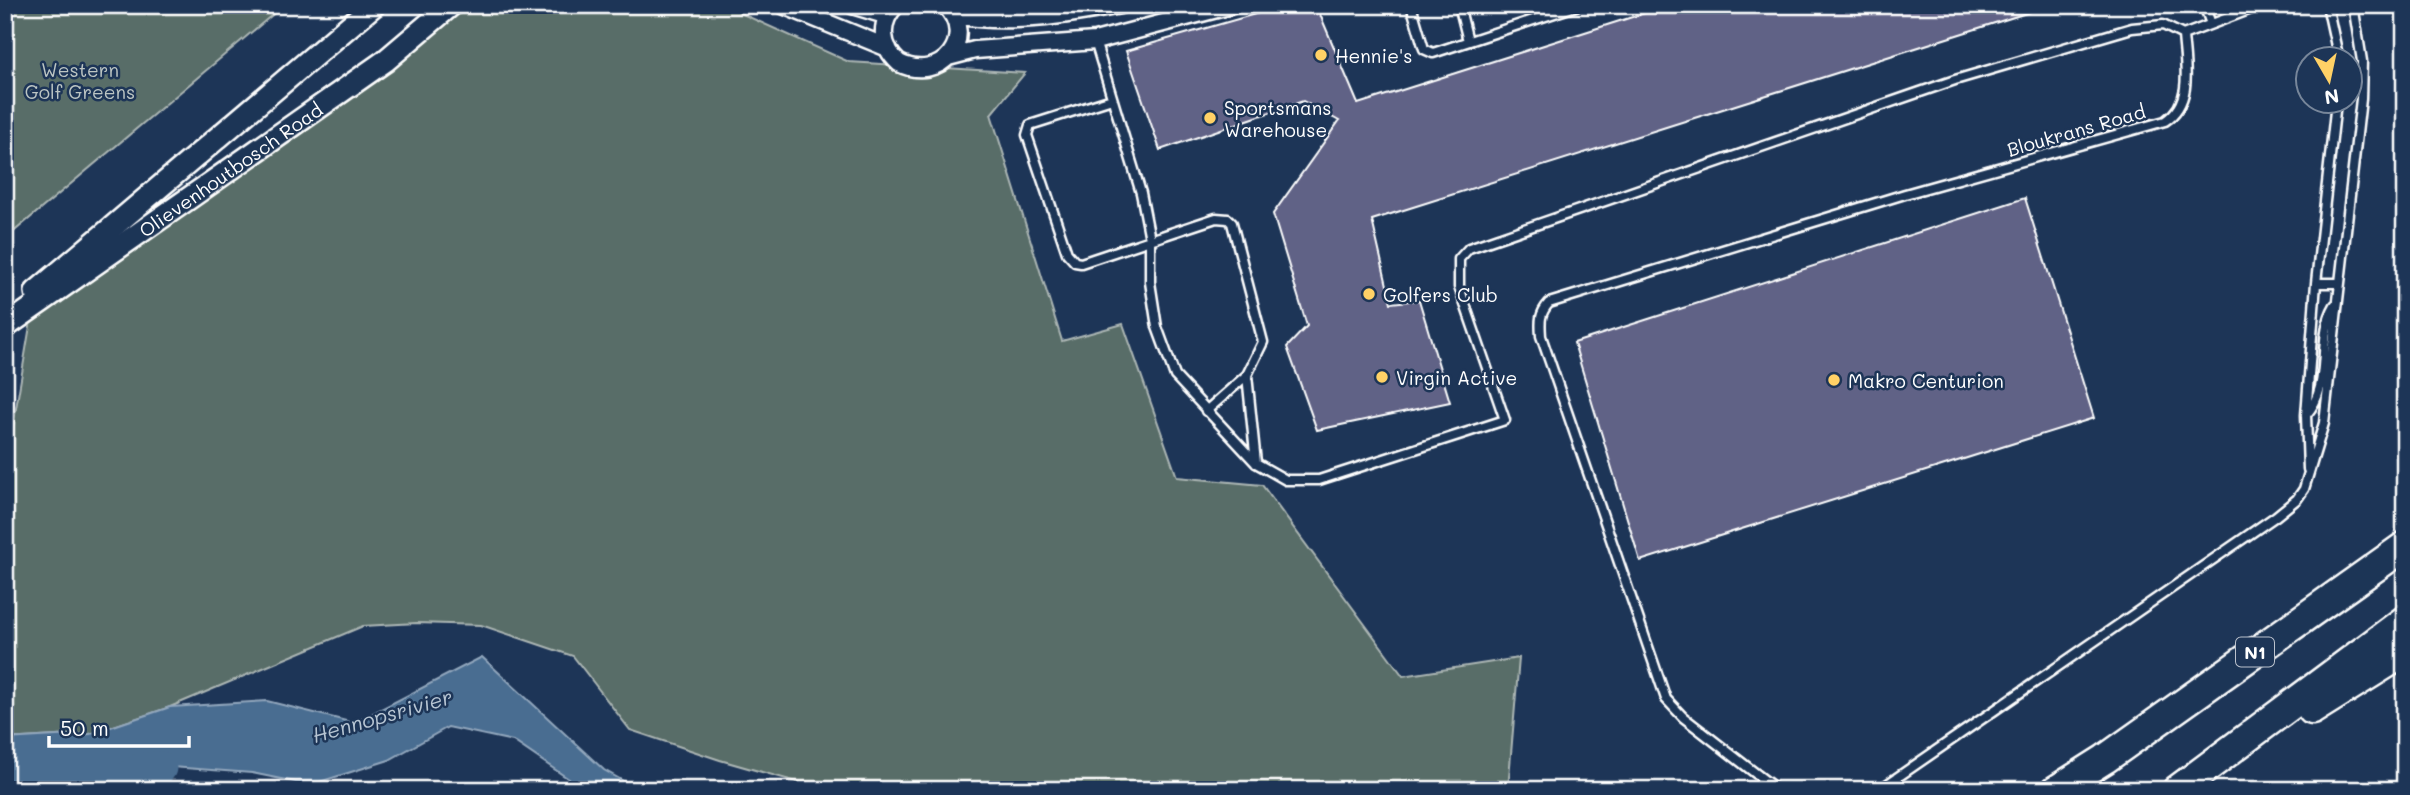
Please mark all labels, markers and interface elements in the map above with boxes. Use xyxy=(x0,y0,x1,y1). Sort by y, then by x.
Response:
place label: Hennie's xyxy=(1335,43,1412,68)
north arrow xyxy=(2294,46,2364,116)
marker: Hennie's xyxy=(1313,47,1329,63)
park label: Western Golf Greens xyxy=(25,57,135,104)
text: N xyxy=(2323,84,2341,111)
place label: Sportsmans Warehouse xyxy=(1224,95,1332,142)
street label: Olievenhoutbosch Road xyxy=(134,96,327,242)
street label: Bloukrans Road xyxy=(2004,98,2148,162)
marker: Sportsmans Warehouse xyxy=(1202,110,1218,126)
place label: Golfers Club xyxy=(1383,282,1498,307)
marker: Golfers Club xyxy=(1361,286,1377,302)
place label: Virgin Active xyxy=(1396,365,1517,390)
place label: Makro Centurion xyxy=(1848,368,2004,393)
marker: Virgin Active xyxy=(1374,369,1390,385)
marker: Makro Centurion xyxy=(1826,372,1842,388)
road number: N1 xyxy=(2236,638,2274,666)
water label: Hennopsrivier xyxy=(309,682,455,748)
scale bar xyxy=(49,704,189,748)
text: 50 m xyxy=(60,714,109,741)

